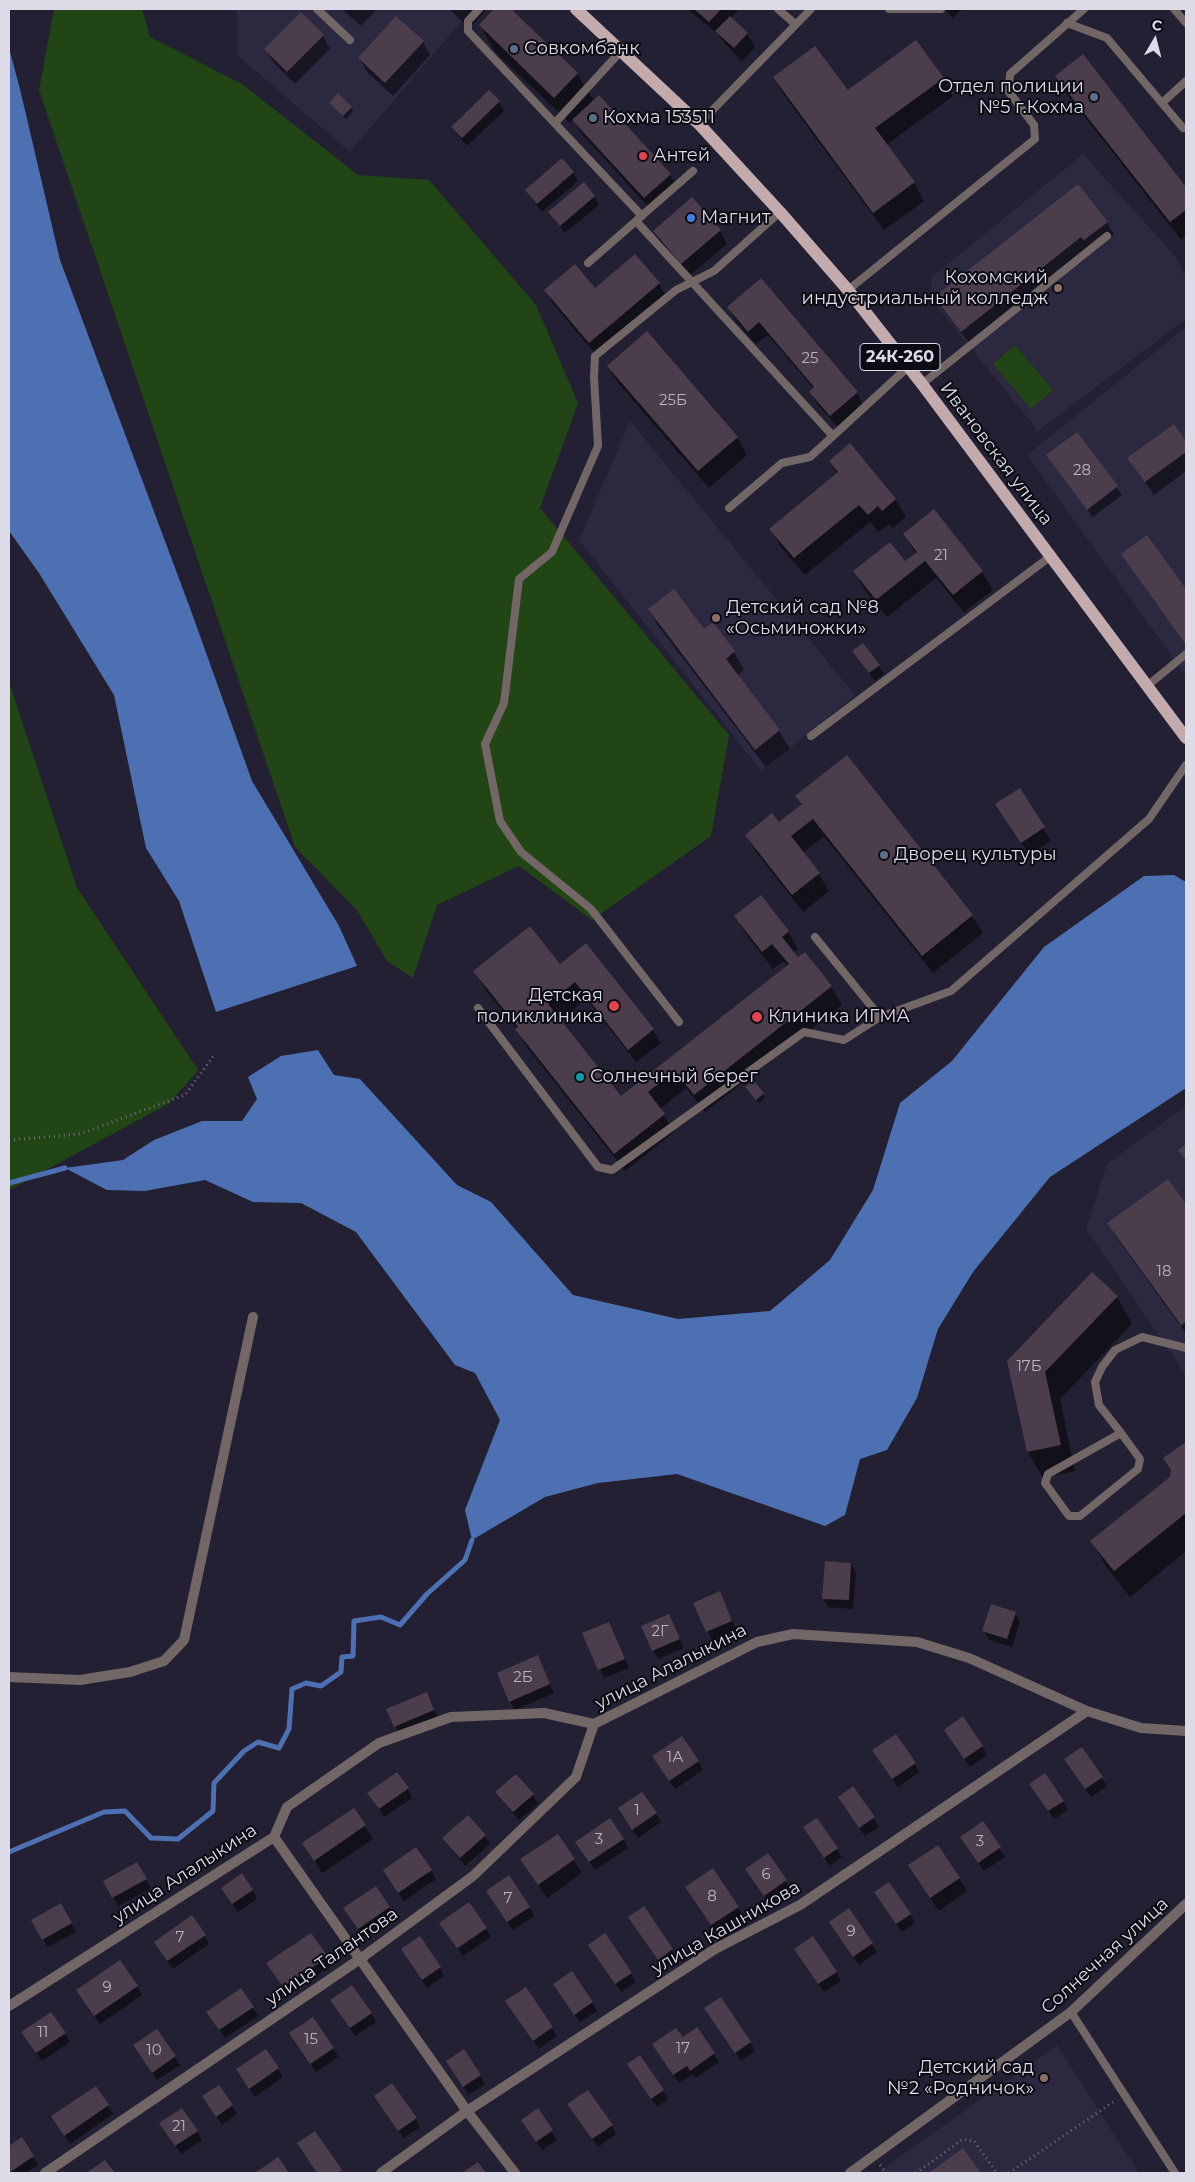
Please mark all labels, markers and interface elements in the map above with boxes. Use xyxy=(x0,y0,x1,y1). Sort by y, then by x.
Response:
north arrow xyxy=(1130,15,1180,65)
text: С xyxy=(1151,16,1163,35)
place label: Совкомбанк xyxy=(524,38,640,60)
marker: Совкомбанк xyxy=(508,43,520,55)
place label: Отдел полиции №5 г.Кохма xyxy=(938,76,1084,118)
marker: Отдел полиции №5 г.Кохма xyxy=(1088,91,1100,103)
place label: Кохма 153511 xyxy=(603,107,715,129)
marker: Кохма 153511 xyxy=(587,112,599,124)
place label: Антей xyxy=(653,145,710,167)
marker: Антей xyxy=(637,150,649,162)
place label: Магнит xyxy=(701,207,770,229)
marker: Магнит xyxy=(685,212,697,224)
place label: Кохомский индустриальный колледж xyxy=(802,267,1048,310)
marker: Кохомский индустриальный колледж xyxy=(1052,282,1064,294)
road number: 24К-260 xyxy=(860,344,940,371)
house number: 25 xyxy=(801,350,819,368)
street label: Ивановская улица xyxy=(935,378,1057,530)
house number: 25Б xyxy=(659,392,687,410)
house number: 28 xyxy=(1073,462,1091,480)
house number: 21 xyxy=(934,547,948,565)
place label: Детский сад №8 «Осьминожки» xyxy=(726,597,879,640)
marker: Детский сад №8 «Осьминожки» xyxy=(710,612,722,624)
place label: Дворец культуры xyxy=(894,844,1057,866)
marker: Дворец культуры xyxy=(878,849,890,861)
place label: Детская поликлиника xyxy=(476,985,603,1028)
marker: Детская поликлиника xyxy=(607,999,621,1013)
place label: Клиника ИГМА xyxy=(768,1006,910,1028)
marker: Клиника ИГМА xyxy=(750,1010,764,1024)
place label: Солнечный берег xyxy=(590,1066,758,1088)
marker: Солнечный берег xyxy=(574,1071,586,1083)
house number: 18 xyxy=(1157,1263,1171,1281)
house number: 17Б xyxy=(1016,1358,1042,1376)
street label: улица Алалыкина xyxy=(592,1619,750,1715)
house number: 2Г xyxy=(651,1623,669,1641)
house number: 2Б xyxy=(513,1669,533,1687)
house number: 1А xyxy=(667,1749,683,1767)
house number: 1 xyxy=(634,1802,640,1820)
street label: улица Алалыкина xyxy=(109,1819,261,1929)
house number: 3 xyxy=(595,1831,603,1849)
house number: 3 xyxy=(976,1833,984,1851)
house number: 6 xyxy=(761,1866,771,1884)
street label: улица Кашникова xyxy=(648,1877,804,1979)
house number: 8 xyxy=(707,1888,717,1906)
house number: 7 xyxy=(504,1890,512,1908)
street label: Солнечная улица xyxy=(1037,1893,1173,2019)
street label: улица Талантова xyxy=(262,1903,402,2011)
house number: 9 xyxy=(846,1923,856,1941)
house number: 7 xyxy=(176,1929,184,1947)
house number: 9 xyxy=(102,1979,112,1997)
house number: 11 xyxy=(38,2024,48,2042)
house number: 15 xyxy=(304,2031,318,2049)
house number: 17 xyxy=(676,2040,690,2058)
house number: 10 xyxy=(146,2042,162,2060)
place label: Детский сад №2 «Родничок» xyxy=(887,2057,1034,2100)
marker: Детский сад №2 «Родничок» xyxy=(1038,2072,1050,2084)
house number: 21 xyxy=(172,2118,186,2136)

